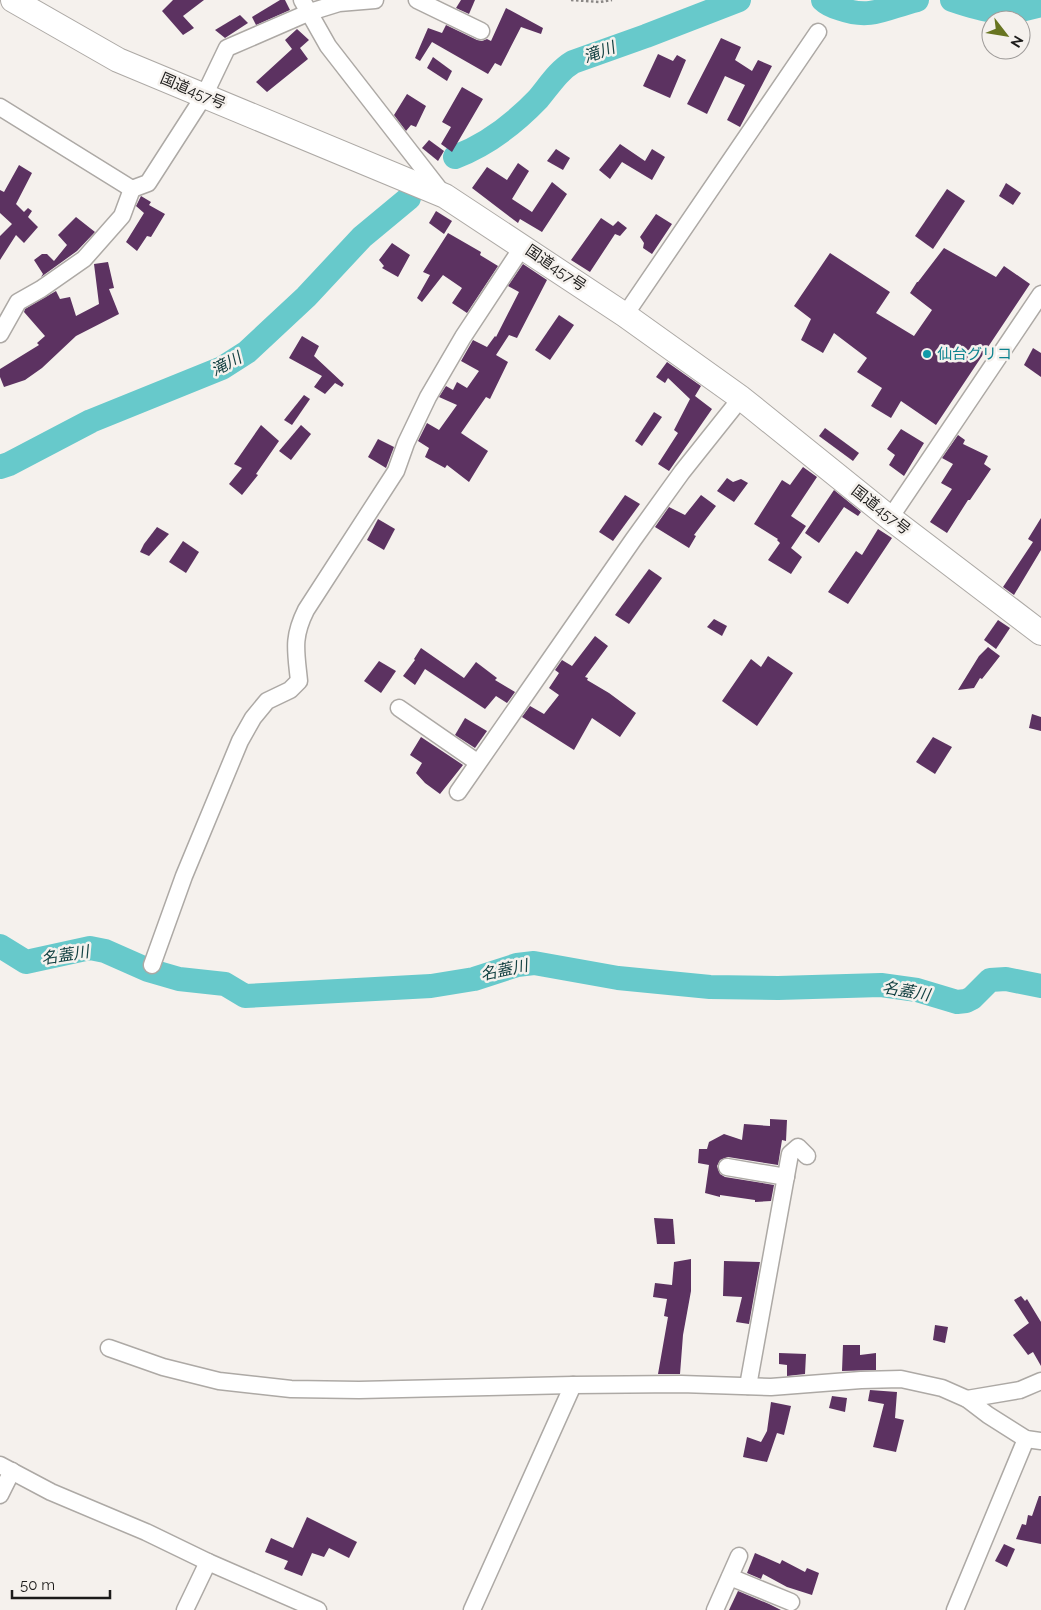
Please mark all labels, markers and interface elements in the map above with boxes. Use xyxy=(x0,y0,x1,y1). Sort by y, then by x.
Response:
north arrow xyxy=(981,10,1031,60)
text: N xyxy=(1008,33,1027,50)
water label: 滝川 xyxy=(581,37,619,66)
street label: 国道457号 xyxy=(158,69,228,113)
street label: 国道457号 xyxy=(522,241,590,295)
place label: 仙台グリコ xyxy=(937,345,1012,363)
water label: 滝川 xyxy=(207,347,246,380)
marker: 仙台グリコ xyxy=(921,348,933,360)
street label: 国道457号 xyxy=(848,482,914,538)
water label: 名蓋川 xyxy=(40,942,92,968)
water label: 名蓋川 xyxy=(479,955,531,984)
water label: 名蓋川 xyxy=(881,977,933,1005)
scale bar xyxy=(12,1568,110,1600)
text: 50 m xyxy=(20,1576,55,1594)

